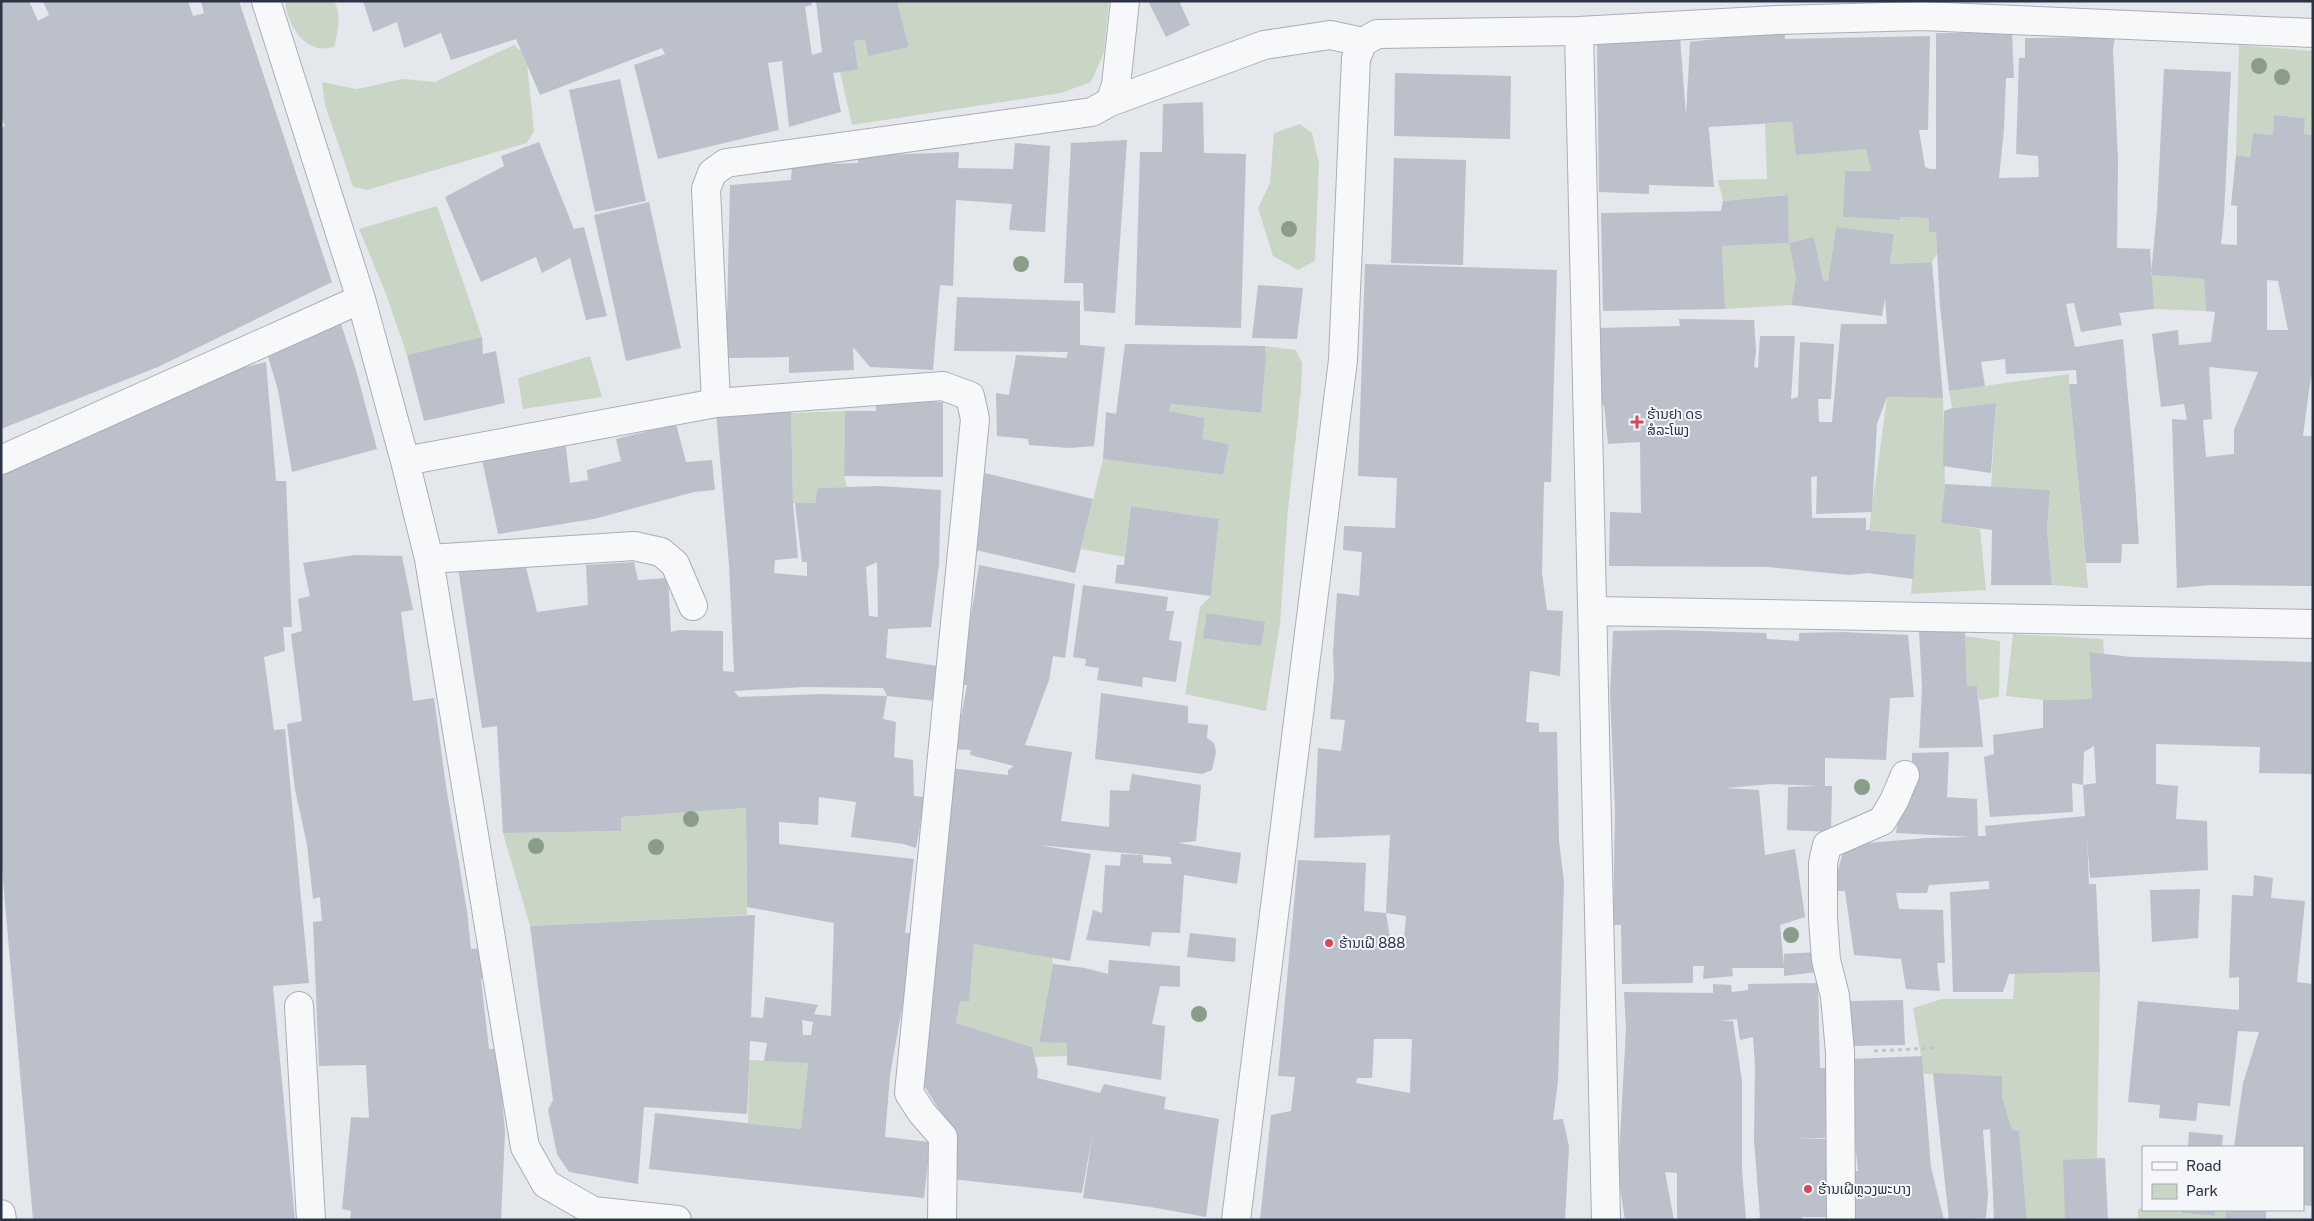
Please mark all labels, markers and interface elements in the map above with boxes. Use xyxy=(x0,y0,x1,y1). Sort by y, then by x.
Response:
place label: ຮ້ານຢາ ດຣ ສໍລະໂພງ xyxy=(1647,406,1703,438)
marker: ຮ້ານຢາ ດຣ ສໍລະໂພງ xyxy=(1631,416,1643,428)
place label: ຮ້ານເຝີ 888 xyxy=(1339,935,1405,951)
marker: ຮ້ານເຝີ 888 xyxy=(1323,937,1335,949)
legend xyxy=(2142,1146,2304,1211)
text: Road xyxy=(2186,1157,2222,1174)
place label: ຮ້ານເຝີຫຼວງພະບາງ xyxy=(1818,1181,1911,1197)
text: Park xyxy=(2186,1182,2218,1199)
marker: ຮ້ານເຝີຫຼວງພະບາງ xyxy=(1802,1183,1814,1195)

